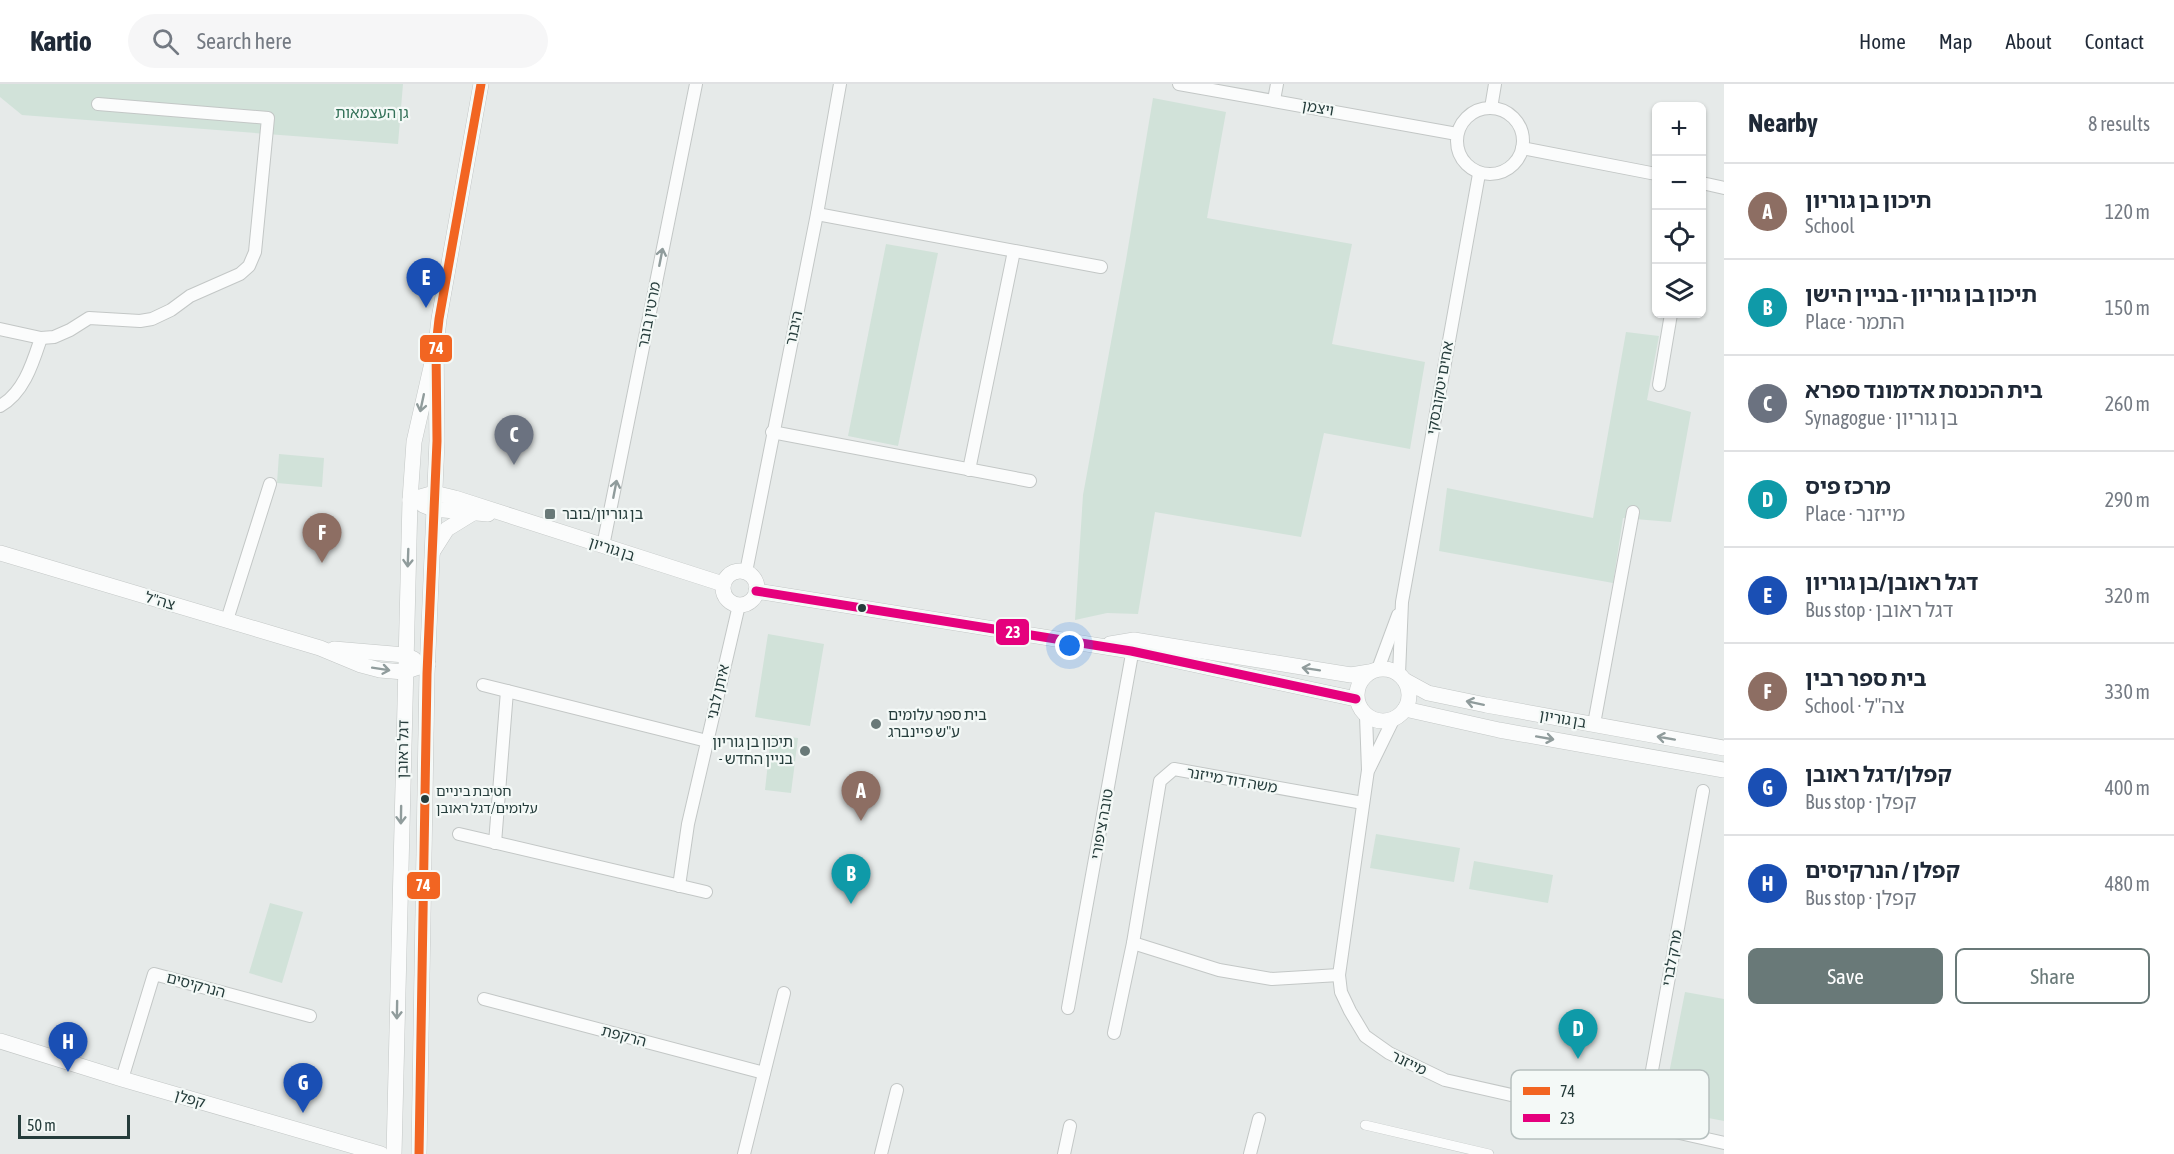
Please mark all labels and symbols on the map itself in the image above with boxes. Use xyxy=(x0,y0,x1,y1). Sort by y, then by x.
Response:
street label: ויצמן xyxy=(1301,96,1335,119)
park label: גן העצמאות xyxy=(335,104,409,121)
one-way arrow xyxy=(656,247,667,267)
pin: E xyxy=(406,258,446,308)
street label: מרטין בובר xyxy=(634,280,663,350)
street label: היבנר xyxy=(782,309,805,347)
line badge: 74 xyxy=(419,334,453,363)
text: 74 xyxy=(428,339,444,357)
street label: אחים יטקובסקי xyxy=(1423,340,1456,436)
one-way arrow xyxy=(416,392,427,412)
pin: C xyxy=(494,416,534,465)
one-way arrow xyxy=(610,480,621,499)
place label: בן גוריון/בובר xyxy=(562,505,644,522)
marker: בן גוריון/בובר xyxy=(543,507,557,521)
pin: F xyxy=(302,514,342,563)
street label: בן גוריון xyxy=(587,533,638,564)
one-way arrow xyxy=(402,548,413,568)
street label: צה"ל xyxy=(143,588,177,613)
unlabelled marker xyxy=(856,602,868,614)
line badge: 23 xyxy=(995,618,1030,646)
text: 23 xyxy=(1005,623,1021,641)
your location xyxy=(1055,631,1084,660)
street label: איתן לבני xyxy=(703,663,732,721)
one-way arrow xyxy=(1302,663,1322,674)
one-way arrow xyxy=(371,664,391,675)
one-way arrow xyxy=(1465,697,1485,708)
place label: בית ספר עלומים ע"ש פיינברג xyxy=(888,706,987,740)
street label: בן גוריון xyxy=(1538,706,1588,731)
marker: בית ספר עלומים ע"ש פיינברג xyxy=(869,717,883,731)
street label: דגל ראובן xyxy=(393,720,412,778)
one-way arrow xyxy=(1657,732,1677,743)
place label: תיכון בן גוריון - בניין החדש xyxy=(712,733,793,767)
one-way arrow xyxy=(1534,733,1554,744)
marker: תיכון בן גוריון - בניין החדש xyxy=(798,744,812,758)
street label: משה דוד מייזנר xyxy=(1185,763,1279,796)
pin: A xyxy=(842,772,880,821)
place label: חטיבת ביניים עלומים/דגל ראובן xyxy=(436,783,538,816)
street label: טובה ציפורי xyxy=(1087,787,1116,861)
marker: חטיבת ביניים עלומים/דגל ראובן xyxy=(419,793,431,805)
one-way arrow xyxy=(396,804,407,824)
pin: B xyxy=(832,854,870,904)
line badge: 74 xyxy=(406,871,441,900)
text: 74 xyxy=(415,876,431,894)
street label: מרק לברי xyxy=(1658,928,1685,987)
street label: הנרקיסים xyxy=(165,968,228,1001)
one-way arrow xyxy=(391,999,403,1019)
pin: D xyxy=(1558,1010,1598,1059)
street label: הרקפת xyxy=(600,1021,649,1050)
pin: H xyxy=(48,1022,88,1072)
street label: מייזנר xyxy=(1389,1047,1430,1078)
pin: G xyxy=(284,1064,322,1113)
legend xyxy=(1511,1070,1709,1139)
text: 74 xyxy=(1560,1082,1575,1100)
street label: קפלן xyxy=(173,1086,207,1111)
text: 23 xyxy=(1560,1109,1575,1127)
scale bar xyxy=(18,1112,130,1140)

